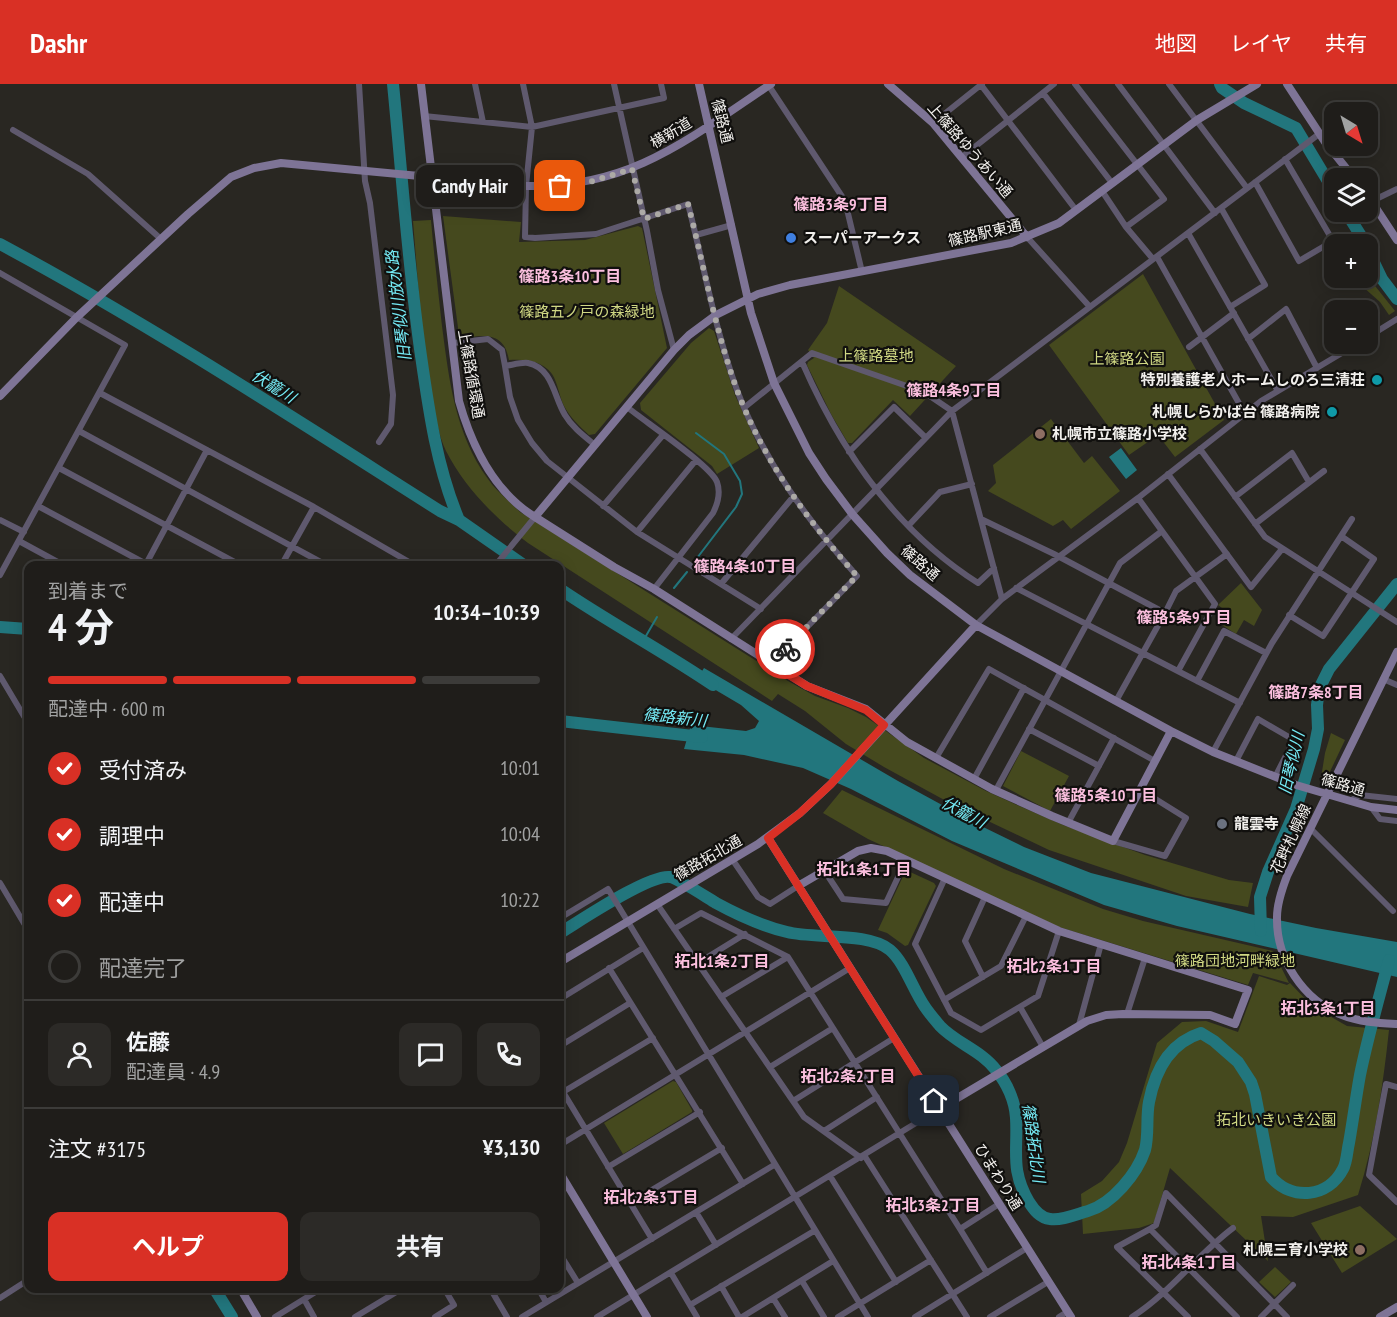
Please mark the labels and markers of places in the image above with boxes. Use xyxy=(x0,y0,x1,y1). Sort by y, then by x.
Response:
pin xyxy=(534,160,585,211)
callout: Candy Hair xyxy=(416,165,524,207)
place label: スーパーアークス xyxy=(803,228,921,247)
marker: スーパーアークス xyxy=(784,231,798,245)
place label: 特別養護老人ホームしのろ三清荘 xyxy=(1140,370,1365,389)
marker: 特別養護老人ホームしのろ三清荘 xyxy=(1370,373,1384,387)
place label: 札幌しらかば台 篠路病院 xyxy=(1152,402,1320,421)
marker: 札幌しらかば台 篠路病院 xyxy=(1325,405,1339,419)
place label: 札幌市立篠路小学校 xyxy=(1052,424,1187,443)
marker: 札幌市立篠路小学校 xyxy=(1033,427,1047,441)
place label: 龍雲寺 xyxy=(1234,814,1279,833)
marker: 龍雲寺 xyxy=(1215,817,1229,831)
pin xyxy=(908,1075,959,1126)
place label: 札幌三育小学校 xyxy=(1243,1240,1348,1259)
marker: 札幌三育小学校 xyxy=(1353,1243,1367,1257)

